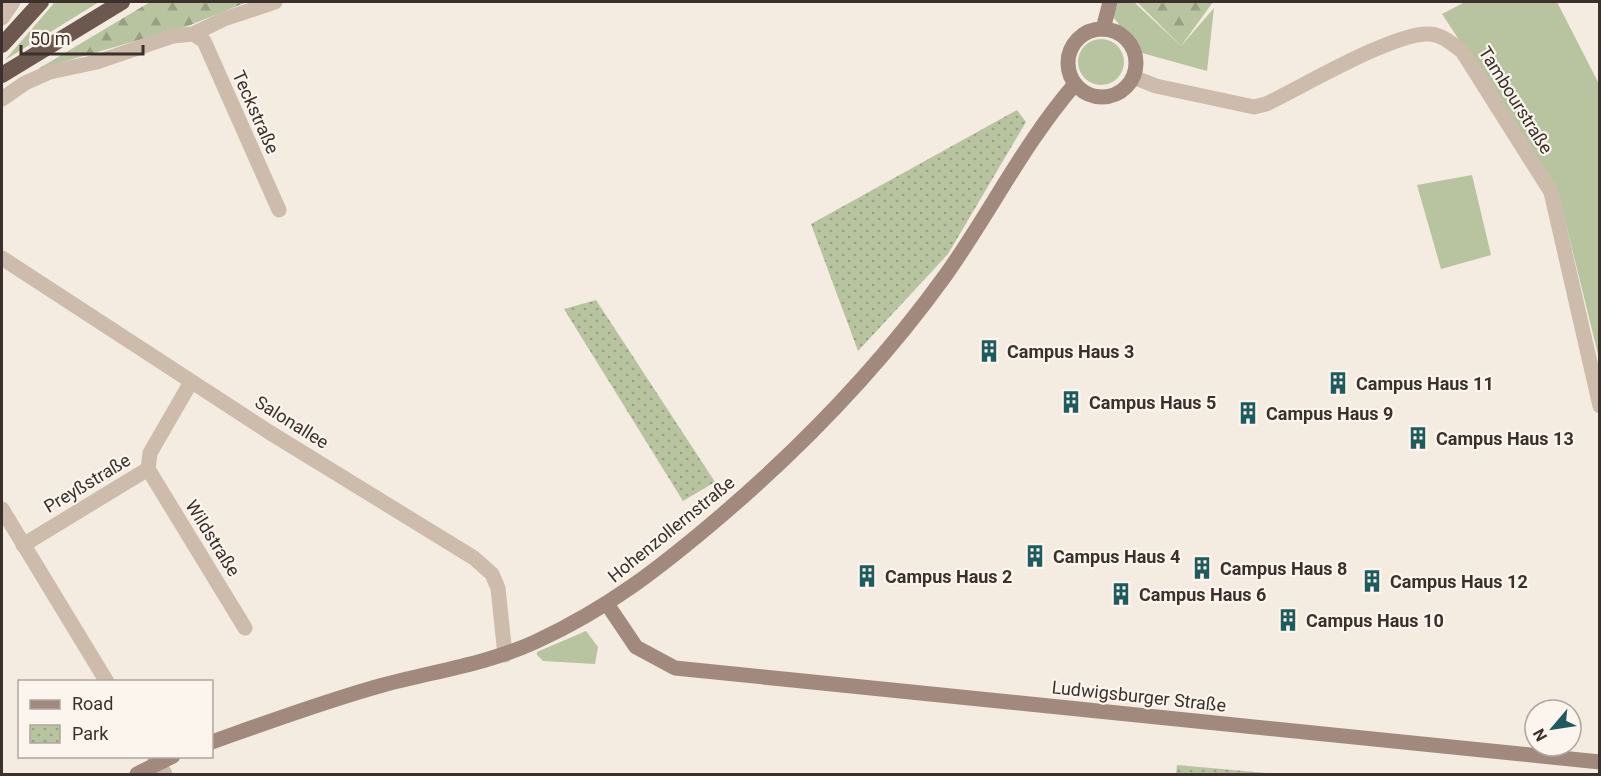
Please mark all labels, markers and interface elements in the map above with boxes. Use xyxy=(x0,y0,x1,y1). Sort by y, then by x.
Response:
scale bar xyxy=(21,18,142,56)
text: 50 m xyxy=(30,28,70,49)
street label: Tambourstraße xyxy=(1475,42,1557,158)
street label: Teckstraße xyxy=(228,67,284,157)
building icon: Campus Haus 3 xyxy=(976,338,1002,364)
place label: Campus Haus 3 xyxy=(1007,341,1134,362)
building icon: Campus Haus 11 xyxy=(1325,370,1351,396)
place label: Campus Haus 11 xyxy=(1356,373,1494,394)
building icon: Campus Haus 5 xyxy=(1058,389,1084,415)
street label: Salonallee xyxy=(251,391,333,453)
place label: Campus Haus 5 xyxy=(1089,392,1216,413)
building icon: Campus Haus 9 xyxy=(1235,400,1261,426)
place label: Campus Haus 9 xyxy=(1266,403,1393,424)
building icon: Campus Haus 13 xyxy=(1405,425,1431,451)
place label: Campus Haus 13 xyxy=(1436,428,1574,449)
street label: Preyßstraße xyxy=(40,449,134,517)
street label: Hohenzollernstraße xyxy=(603,471,739,587)
street label: Wildstraße xyxy=(181,496,245,580)
building icon: Campus Haus 4 xyxy=(1022,543,1048,569)
place label: Campus Haus 4 xyxy=(1053,546,1180,567)
building icon: Campus Haus 8 xyxy=(1189,555,1215,581)
place label: Campus Haus 8 xyxy=(1220,558,1347,579)
building icon: Campus Haus 2 xyxy=(854,563,880,589)
place label: Campus Haus 2 xyxy=(885,566,1012,587)
building icon: Campus Haus 12 xyxy=(1359,568,1385,594)
place label: Campus Haus 12 xyxy=(1390,571,1528,592)
building icon: Campus Haus 6 xyxy=(1108,581,1134,607)
place label: Campus Haus 6 xyxy=(1139,584,1266,605)
building icon: Campus Haus 10 xyxy=(1275,607,1301,633)
place label: Campus Haus 10 xyxy=(1306,610,1444,631)
street label: Ludwigsburger Straße xyxy=(1051,676,1227,716)
legend xyxy=(18,680,213,758)
text: Road xyxy=(72,693,113,714)
north arrow xyxy=(1523,698,1583,758)
text: Park xyxy=(72,723,109,744)
text: N xyxy=(1529,725,1551,745)

